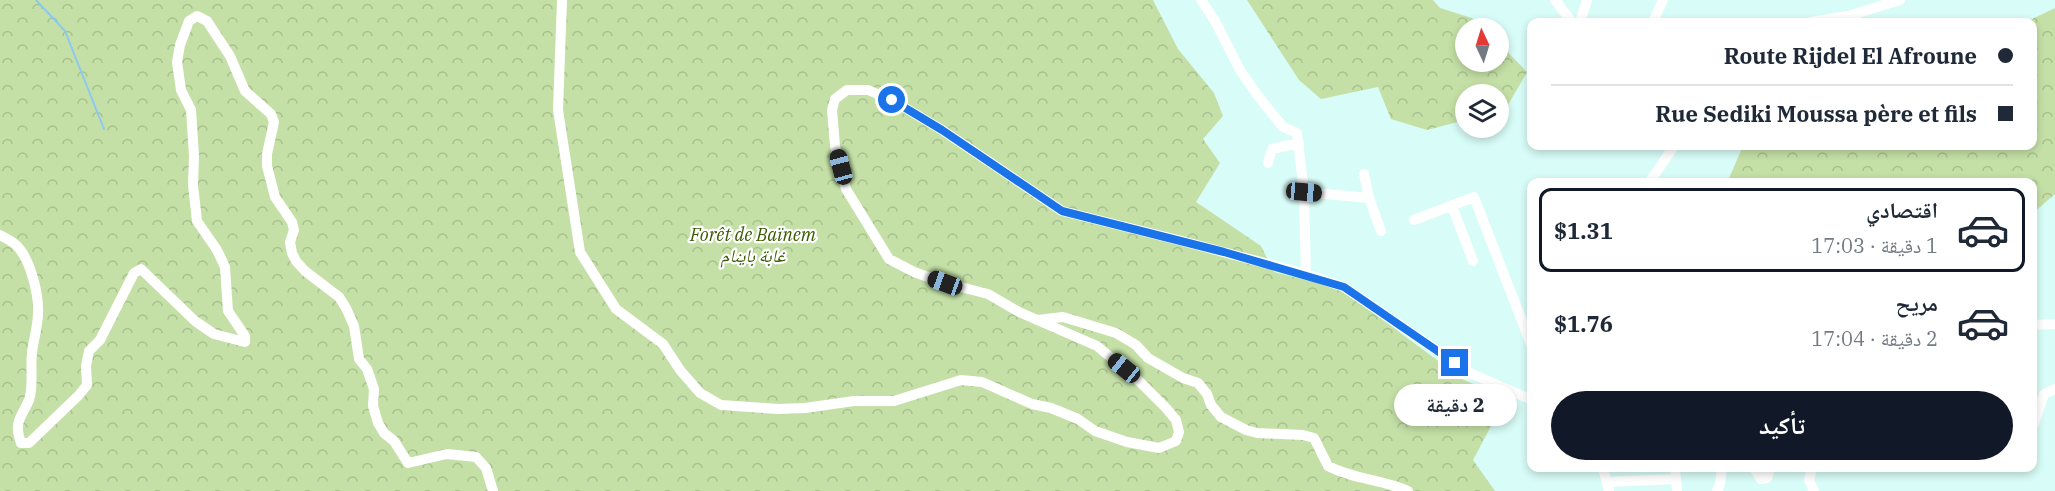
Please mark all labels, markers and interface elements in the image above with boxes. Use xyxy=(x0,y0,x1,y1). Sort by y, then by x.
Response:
north arrow xyxy=(1455,18,1509,72)
map controls xyxy=(1455,18,1509,138)
text: Route Rijdel El Afroune xyxy=(1724,41,1977,70)
button: layers xyxy=(1455,84,1509,138)
route start xyxy=(878,86,905,113)
text: Rue Sediki Moussa père et fils xyxy=(1655,99,1977,128)
car xyxy=(828,147,854,187)
car xyxy=(1285,181,1323,203)
text: اقتصادي xyxy=(1866,195,1938,224)
icon: car xyxy=(1956,203,2010,257)
text: $1.31 xyxy=(1554,216,1613,245)
park label: Forêt de Baïnem غابة باينام xyxy=(689,223,816,268)
text: 1 دقيقة · 17:03 xyxy=(1811,232,1938,259)
car xyxy=(925,268,965,298)
text: مريح xyxy=(1895,288,1938,317)
icon: car xyxy=(1956,296,2010,350)
text: $1.76 xyxy=(1554,309,1613,338)
text: 2 دقيقة · 17:04 xyxy=(1811,325,1938,352)
route end xyxy=(1441,349,1468,376)
car xyxy=(1104,350,1144,386)
callout: 2 دقيقة xyxy=(1394,384,1516,426)
text: 2 دقيقة xyxy=(1426,391,1485,418)
button: تأكيد xyxy=(1551,391,2013,460)

